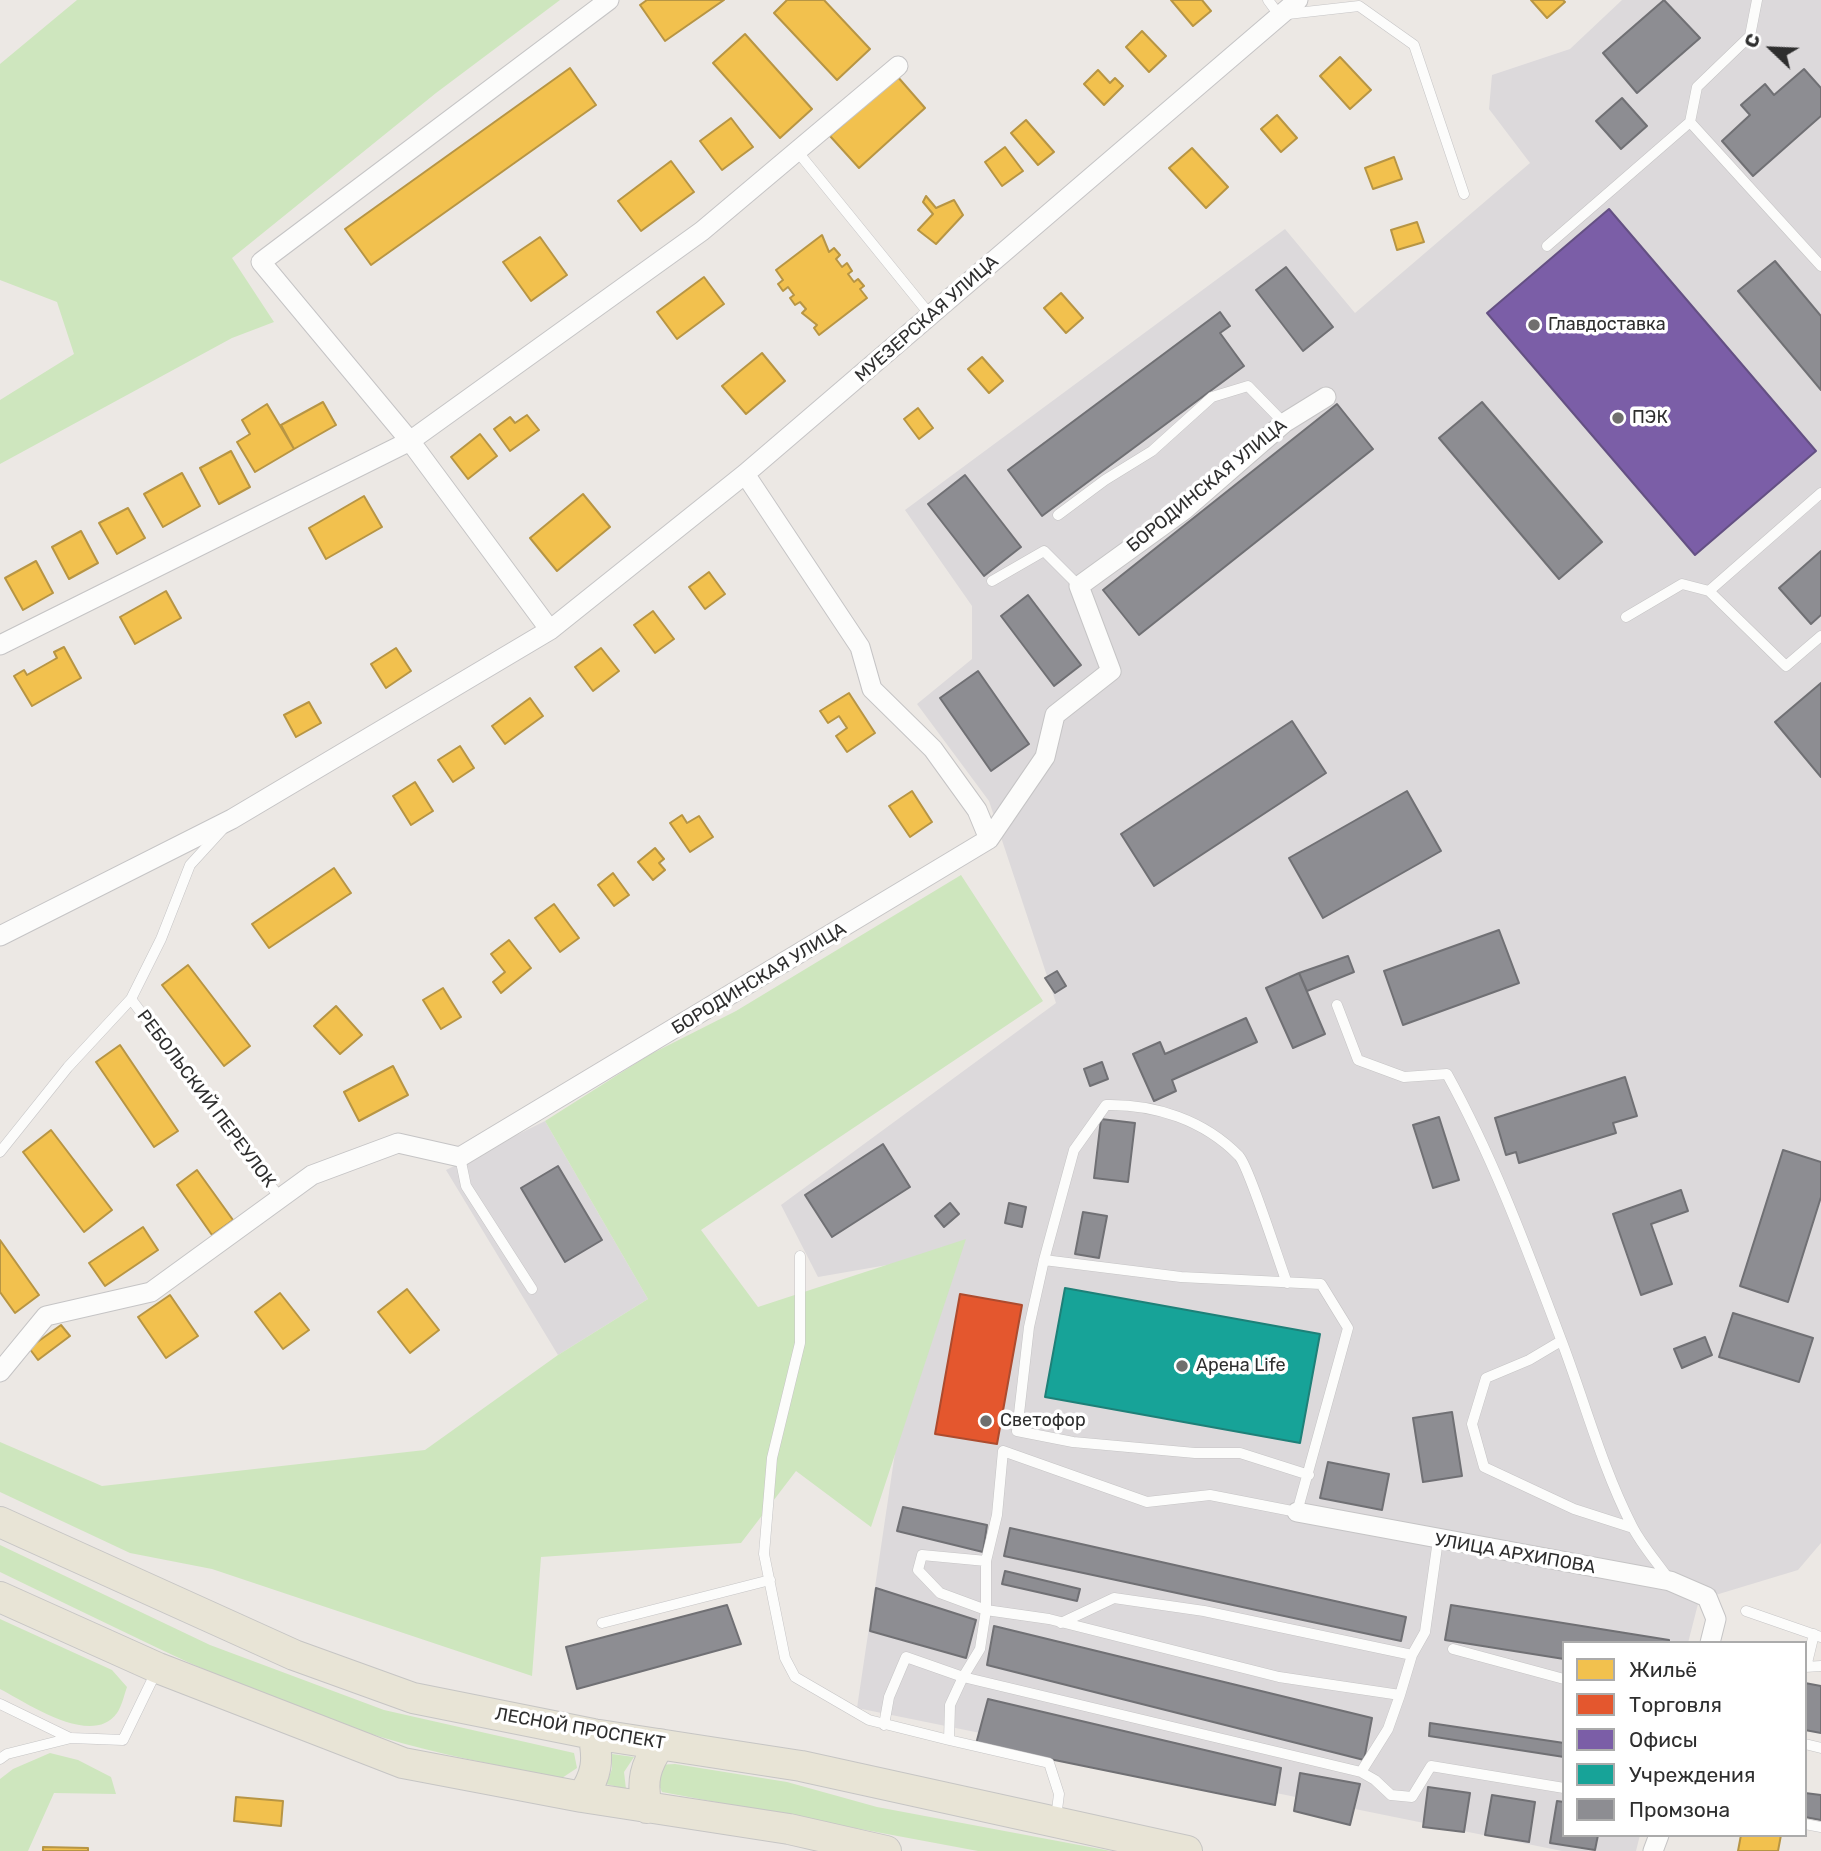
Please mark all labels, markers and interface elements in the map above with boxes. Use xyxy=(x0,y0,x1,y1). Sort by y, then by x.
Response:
north arrow xyxy=(1737,14,1807,84)
text: С xyxy=(1739,30,1765,51)
street label: МУЕЗЕРСКАЯ УЛИЦА xyxy=(851,251,1003,387)
place label: Главдоставка xyxy=(1548,314,1666,336)
marker: Главдоставка xyxy=(1526,317,1542,333)
place label: ПЭК xyxy=(1632,407,1668,429)
marker: ПЭК xyxy=(1610,410,1626,426)
street label: БОРОДИНСКАЯ УЛИЦА xyxy=(1123,415,1291,557)
street label: БОРОДИНСКАЯ УЛИЦА xyxy=(668,918,850,1040)
street label: РЕБОЛЬСКИЙ ПЕРЕУЛОК xyxy=(132,1006,280,1192)
place label: Арена Life xyxy=(1196,1355,1286,1377)
marker: Арена Life xyxy=(1174,1358,1190,1374)
place label: Светофор xyxy=(1000,1410,1086,1432)
marker: Светофор xyxy=(978,1413,994,1429)
street label: УЛИЦА АРХИПОВА xyxy=(1433,1529,1597,1579)
legend xyxy=(1562,1641,1807,1837)
text: Жильё xyxy=(1629,1657,1697,1682)
text: Торговля xyxy=(1629,1692,1722,1717)
street label: ЛЕСНОЙ ПРОСПЕКТ xyxy=(493,1703,667,1755)
text: Офисы xyxy=(1629,1727,1698,1752)
text: Учреждения xyxy=(1629,1762,1755,1787)
text: Промзона xyxy=(1629,1797,1730,1822)

